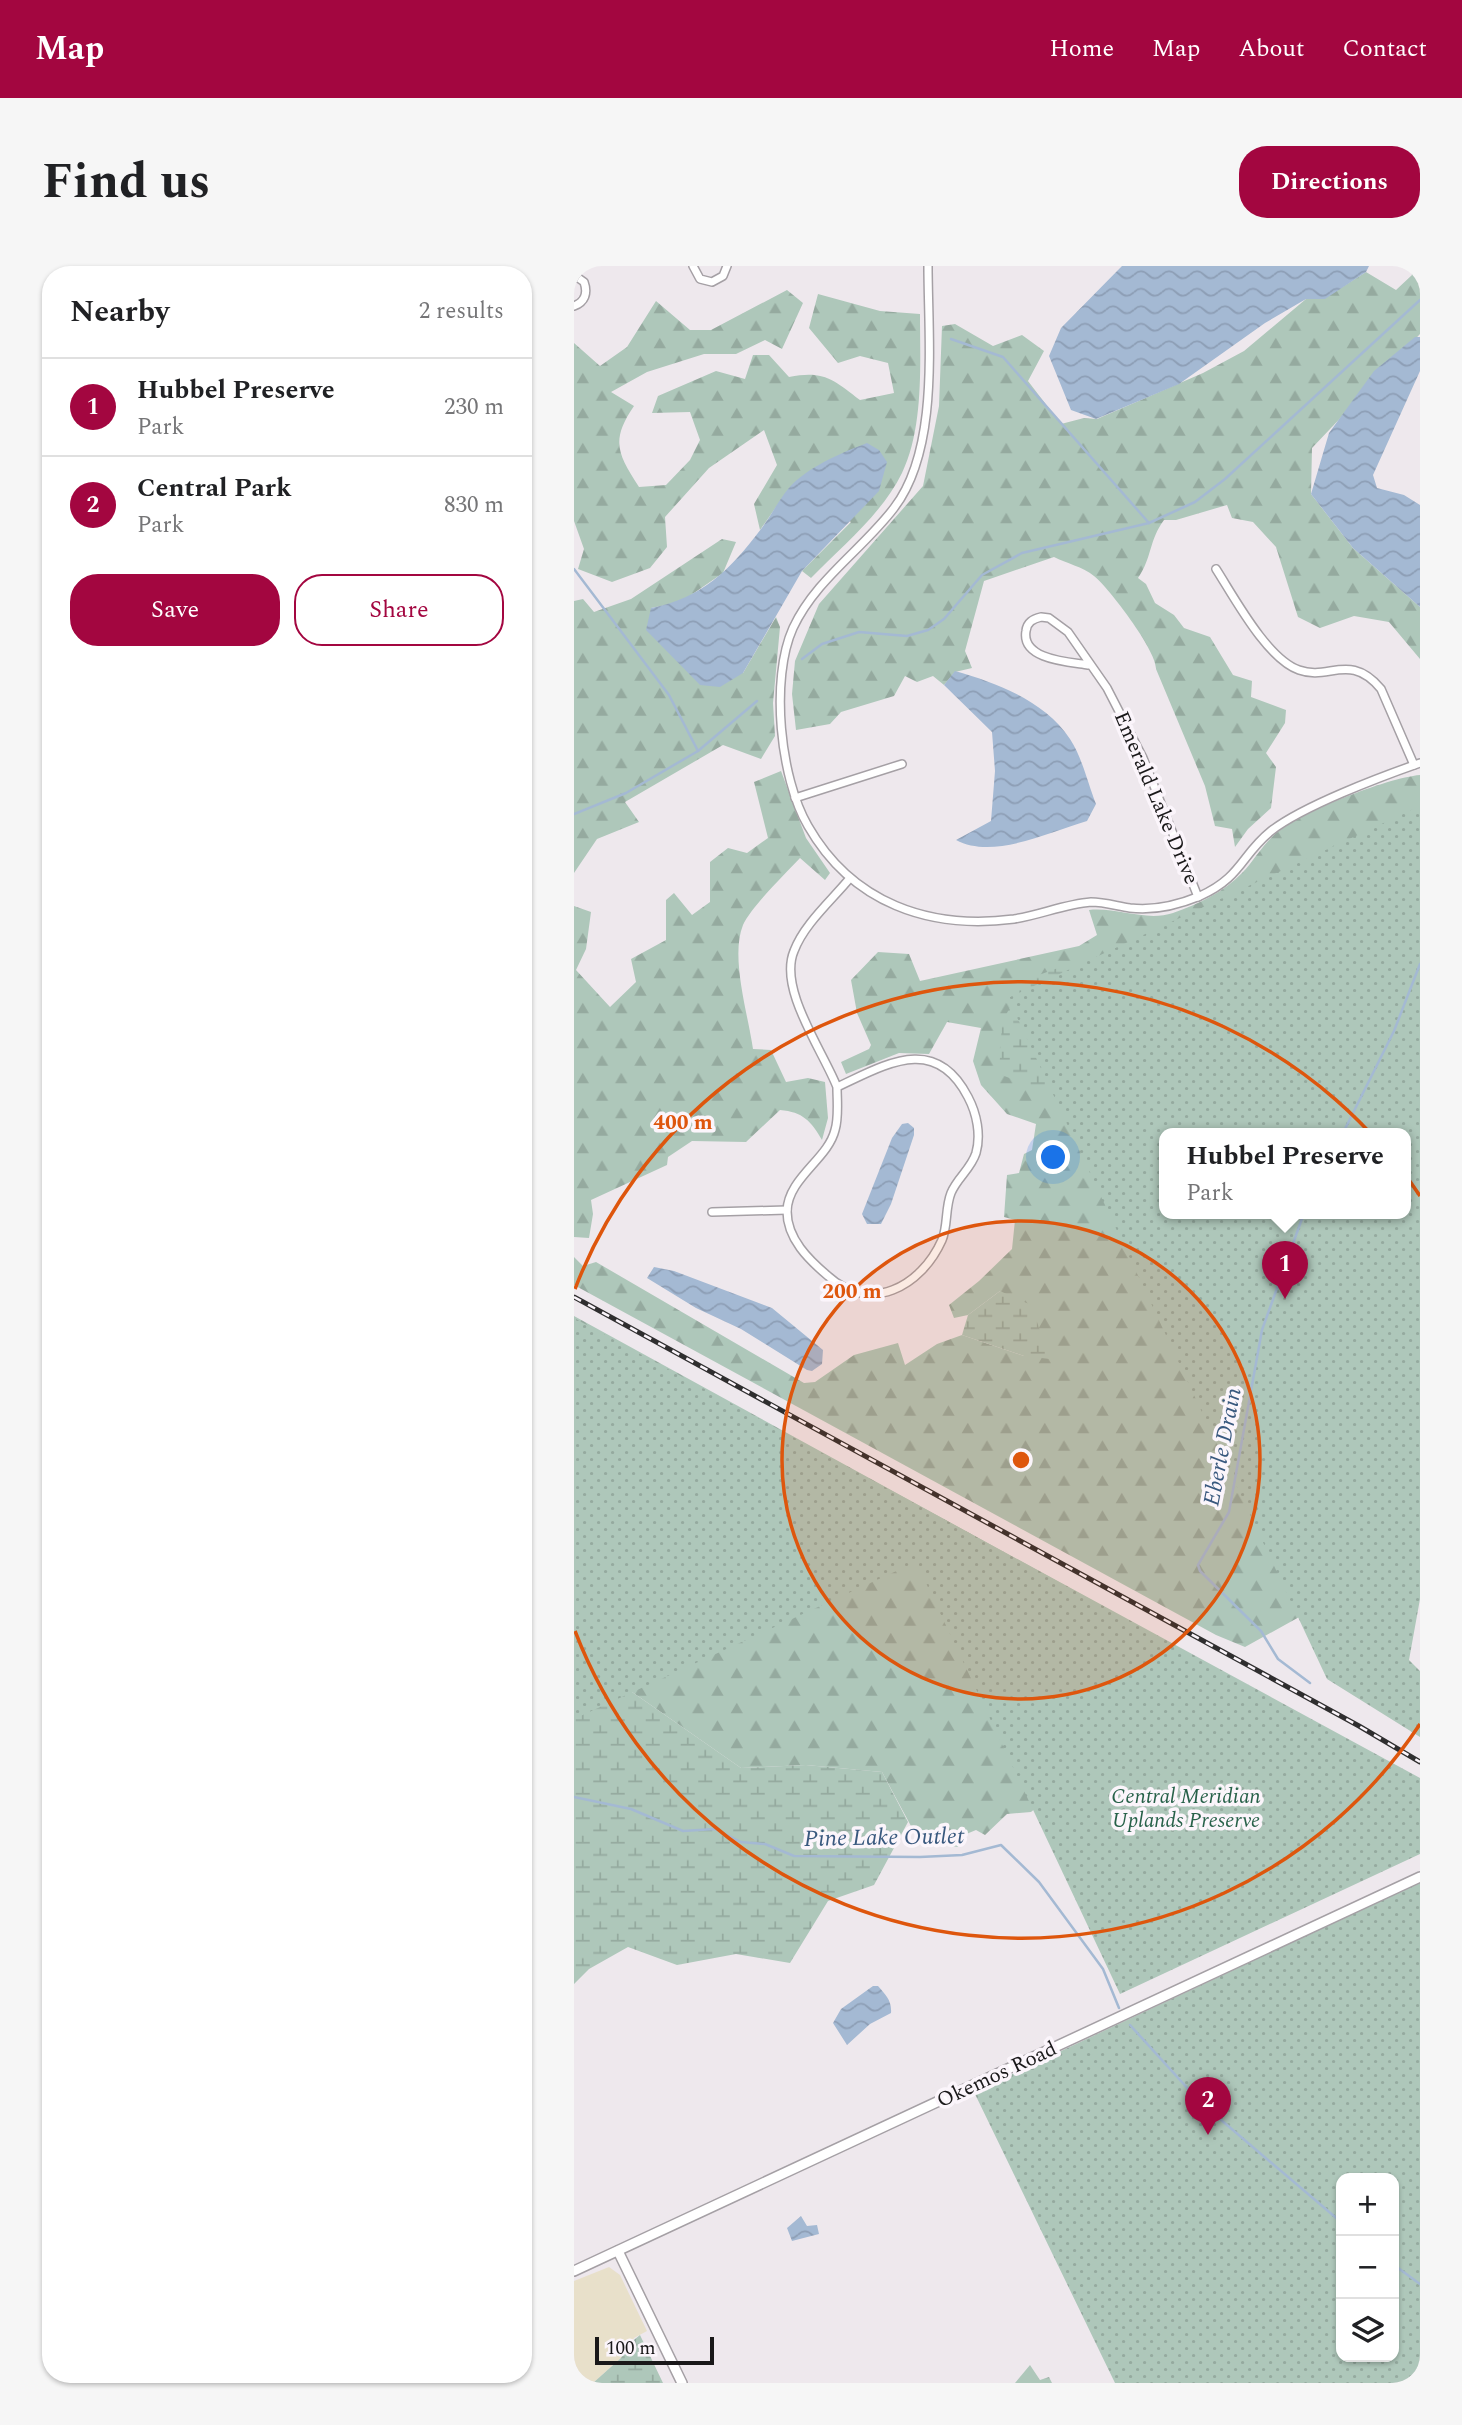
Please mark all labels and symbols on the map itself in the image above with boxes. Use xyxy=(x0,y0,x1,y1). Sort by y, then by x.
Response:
street label: Emerald Lake Drive xyxy=(1105,706,1207,890)
text: 400 m xyxy=(653,1107,713,1139)
your location xyxy=(1036,1140,1070,1174)
pin: 1 xyxy=(1262,1241,1308,1299)
text: 200 m xyxy=(822,1276,882,1308)
water label: Eberle Drain xyxy=(1194,1385,1252,1509)
centre of rings xyxy=(1009,1448,1033,1472)
park label: Central Meridian Uplands Preserve xyxy=(1111,1781,1261,1837)
water label: Pine Lake Outlet xyxy=(804,1819,965,1857)
street label: Okemos Road xyxy=(932,2033,1062,2117)
pin: 2 xyxy=(1185,2077,1231,2135)
scale bar xyxy=(595,2334,714,2366)

